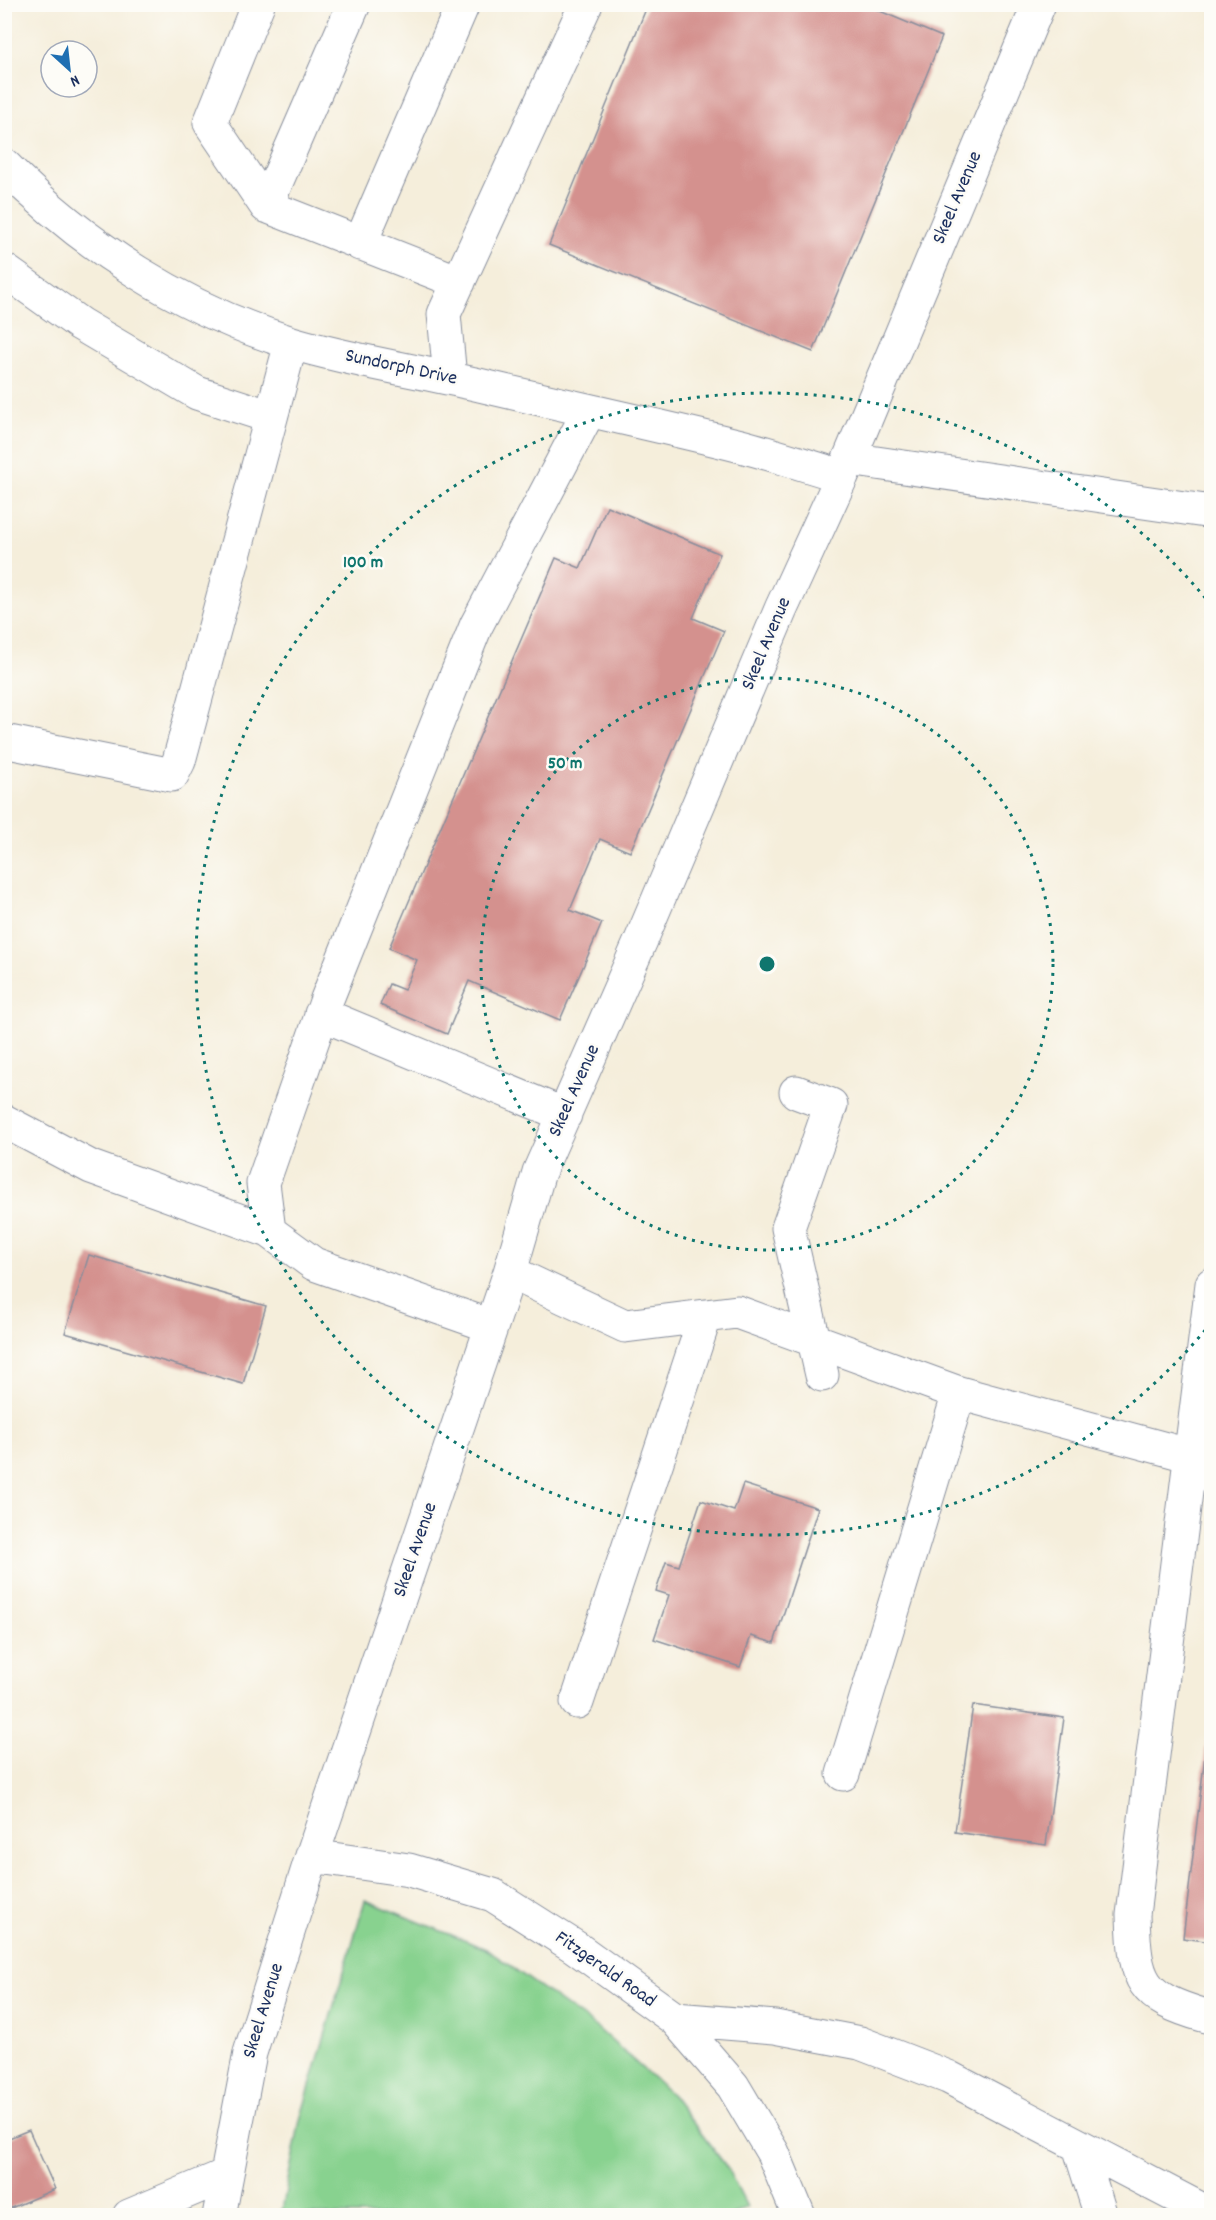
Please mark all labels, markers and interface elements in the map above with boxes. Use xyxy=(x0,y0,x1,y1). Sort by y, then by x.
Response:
north arrow xyxy=(39,39,99,99)
text: N xyxy=(66,68,83,92)
street label: Skeel Avenue xyxy=(926,147,990,249)
street label: Sundorph Drive xyxy=(342,342,460,394)
text: 100 m xyxy=(343,551,383,576)
street label: Skeel Avenue xyxy=(735,593,799,695)
text: 50 m xyxy=(548,752,582,777)
centre of rings xyxy=(757,954,777,974)
street label: Skeel Avenue xyxy=(542,1040,608,1142)
street label: Skeel Avenue xyxy=(387,1499,445,1601)
street label: Fitzgerald Road xyxy=(549,1925,661,2015)
street label: Skeel Avenue xyxy=(236,1960,292,2062)

